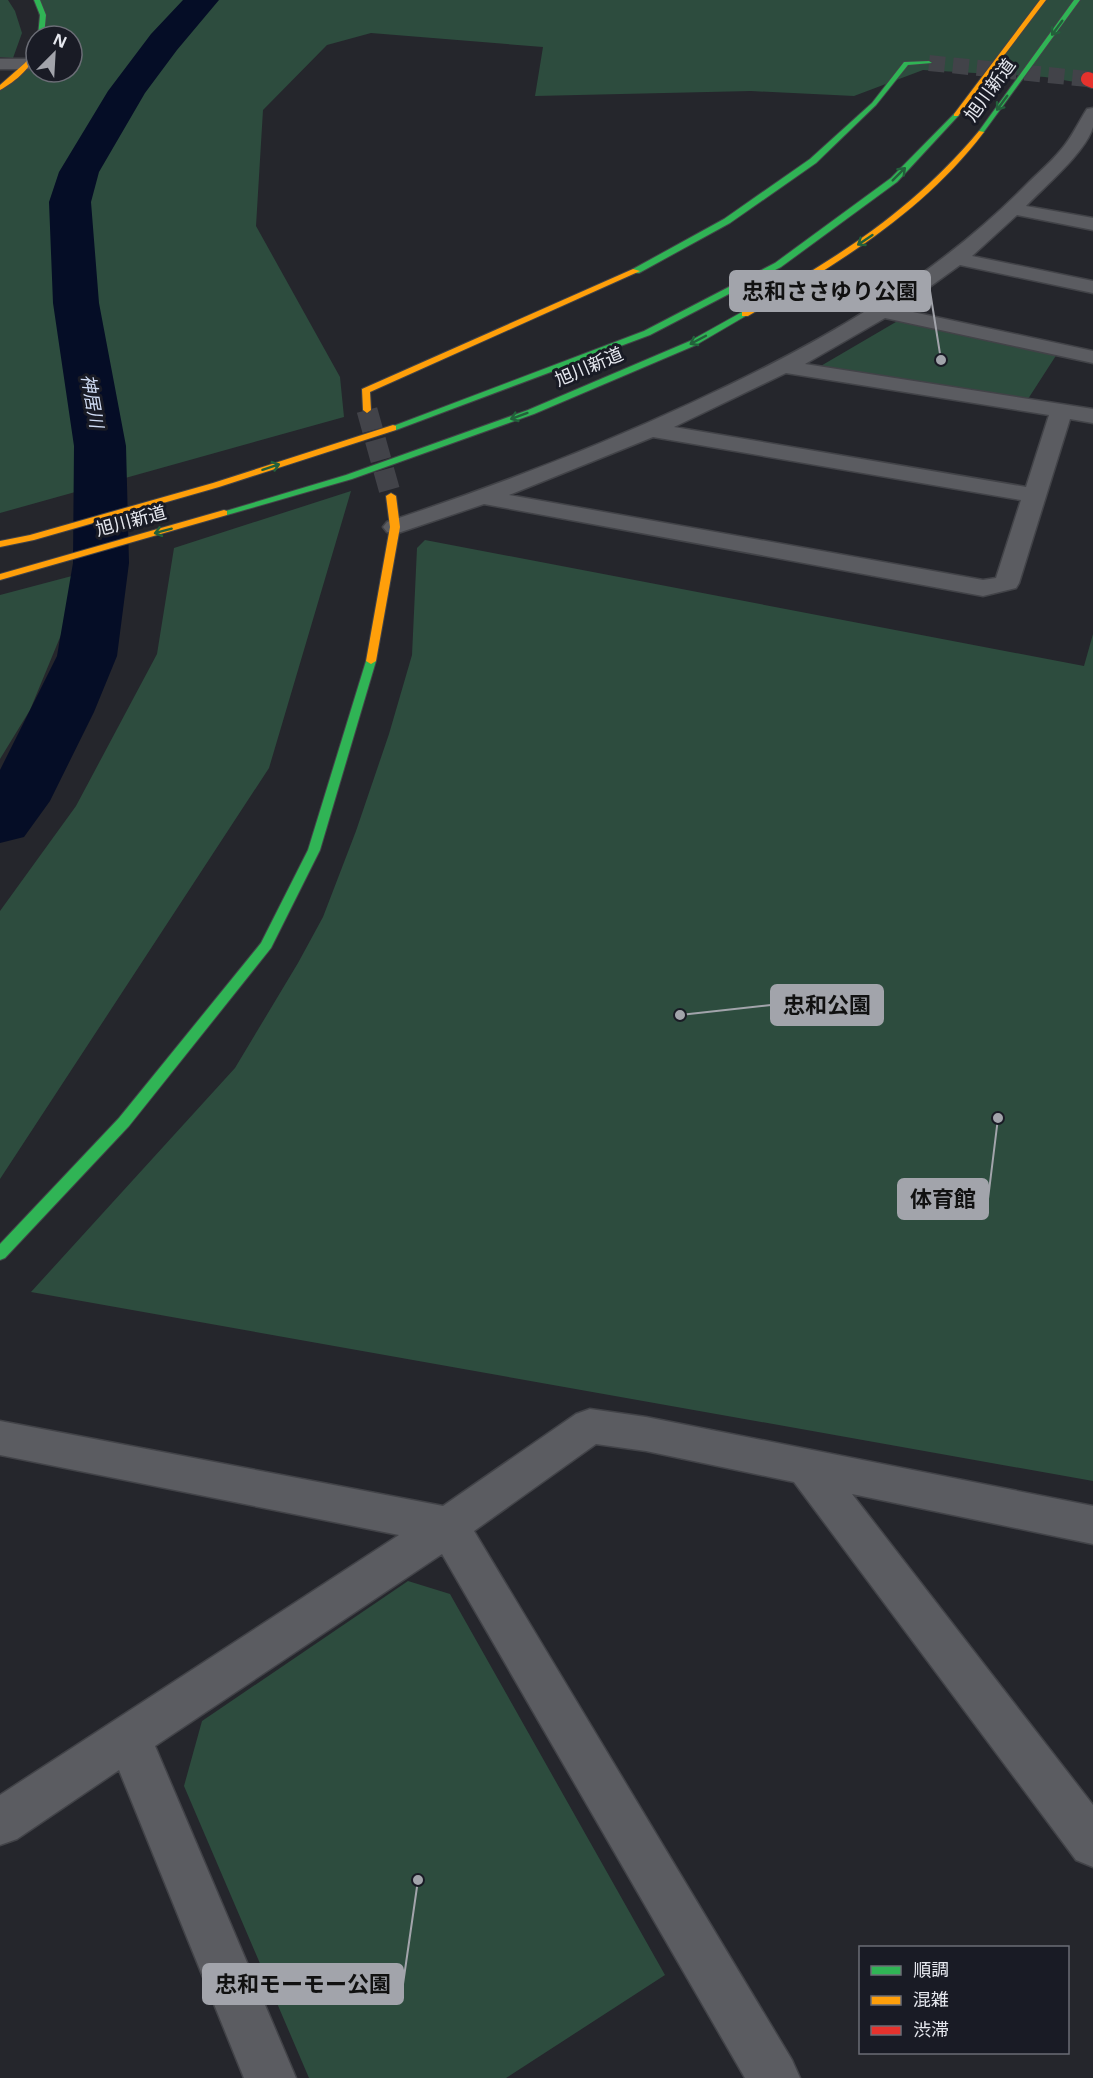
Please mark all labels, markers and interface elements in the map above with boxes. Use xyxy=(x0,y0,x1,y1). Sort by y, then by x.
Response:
one-way arrow xyxy=(1051,19,1063,35)
north arrow xyxy=(24,24,84,84)
text: N xyxy=(50,28,71,53)
street label: 旭川新道 xyxy=(958,53,1020,126)
one-way arrow xyxy=(996,94,1009,110)
one-way arrow xyxy=(892,166,907,181)
one-way arrow xyxy=(857,234,874,246)
callout: 忠和ささゆり公園 xyxy=(730,271,930,311)
text: 忠和ささゆり公園 xyxy=(742,275,918,305)
one-way arrow xyxy=(689,334,707,346)
street label: 旭川新道 xyxy=(551,341,626,391)
water label: 神居川 xyxy=(76,372,110,431)
one-way arrow xyxy=(510,412,528,423)
one-way arrow xyxy=(261,461,280,472)
street label: 旭川新道 xyxy=(93,499,169,541)
one-way arrow xyxy=(153,526,172,537)
callout: 忠和公園 xyxy=(771,985,883,1025)
text: 忠和公園 xyxy=(783,989,871,1019)
callout: 体育館 xyxy=(898,1179,988,1219)
text: 体育館 xyxy=(910,1183,976,1213)
legend xyxy=(859,1946,1069,2054)
text: 順調 xyxy=(913,1957,949,1981)
callout: 忠和モーモー公園 xyxy=(203,1964,403,2004)
text: 忠和モーモー公園 xyxy=(215,1968,391,1998)
text: 混雑 xyxy=(913,1987,949,2011)
text: 渋滞 xyxy=(913,2017,949,2041)

